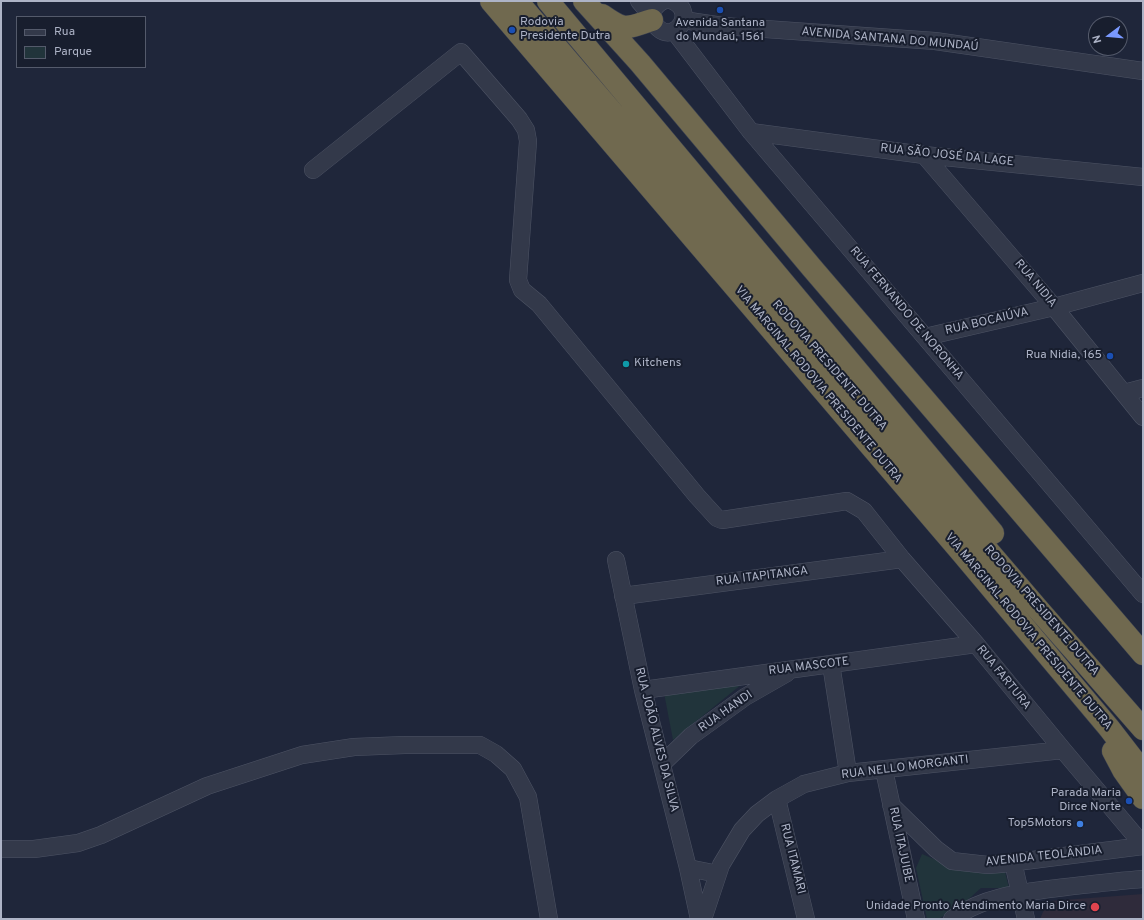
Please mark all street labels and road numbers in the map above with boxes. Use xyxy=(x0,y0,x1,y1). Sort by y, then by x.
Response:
street label: AVENIDA SANTANA DO MUNDAÚ xyxy=(801,25,979,55)
street label: RUA SÃO JOSÉ DA LAGE xyxy=(880,142,1014,170)
street label: RUA FERNANDO DE NORONHA xyxy=(846,244,966,384)
street label: RUA NIDIA xyxy=(1011,257,1059,311)
street label: VIA MARGINAL RODOVIA PRESIDENTE DUTRA xyxy=(731,284,905,486)
street label: RODOVIA PRESIDENTE DUTRA xyxy=(768,298,890,434)
street label: RUA BOCAIÚVA xyxy=(944,305,1030,339)
street label: VIA MARGINAL RODOVIA PRESIDENTE DUTRA xyxy=(941,531,1115,733)
street label: RODOVIA PRESIDENTE DUTRA xyxy=(980,543,1102,679)
street label: RUA ITAPITANGA xyxy=(715,564,809,590)
street label: RUA FARTURA xyxy=(973,643,1033,713)
street label: RUA MASCOTE xyxy=(768,655,850,679)
street label: RUA JOÃO ALVES DA SILVA xyxy=(631,666,681,814)
street label: RUA HANDI xyxy=(696,688,756,736)
street label: RUA NELLO MORGANTI xyxy=(841,753,969,783)
street label: RUA ITAJUIBE xyxy=(885,806,915,884)
street label: RUA ITAMARI xyxy=(776,822,808,896)
street label: AVENIDA TEOLÂNDIA xyxy=(985,844,1103,870)

